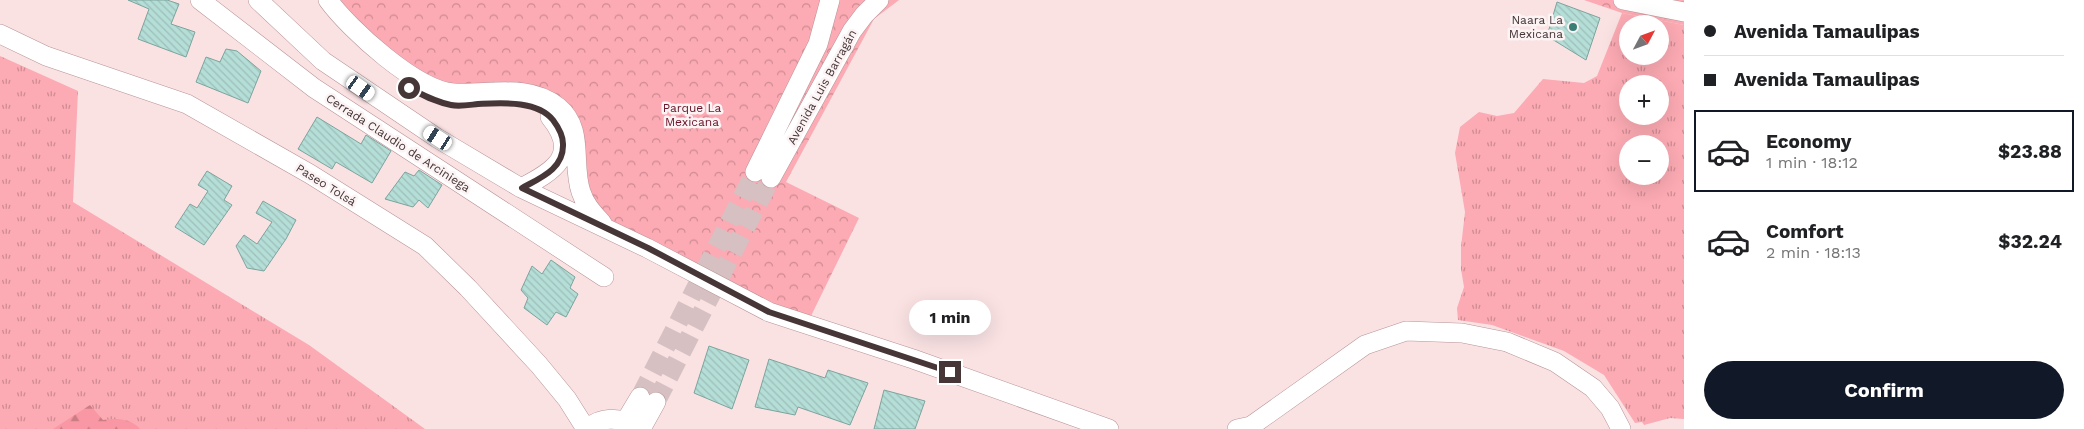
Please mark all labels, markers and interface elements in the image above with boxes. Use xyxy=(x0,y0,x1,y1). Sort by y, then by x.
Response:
place label: Naara La Mexicana xyxy=(1509,13,1563,41)
north arrow xyxy=(1619,15,1669,65)
map controls xyxy=(1619,15,1669,185)
text: Avenida Tamaulipas xyxy=(1734,20,1920,43)
marker: Naara La Mexicana xyxy=(1567,21,1579,33)
street label: Avenida Luis Barragán xyxy=(785,27,859,147)
text: Avenida Tamaulipas xyxy=(1734,68,1920,91)
car xyxy=(344,73,377,103)
button: + xyxy=(1619,75,1669,125)
route start xyxy=(398,77,420,99)
street label: Cerrada Claudio de Arciniega xyxy=(323,91,473,195)
park label: Parque La Mexicana xyxy=(663,101,722,129)
car xyxy=(421,124,454,152)
icon: car xyxy=(1706,129,1751,174)
text: Economy xyxy=(1766,130,1851,153)
button: − xyxy=(1619,135,1669,185)
text: $23.88 xyxy=(1998,140,2062,163)
text: 1 min · 18:12 xyxy=(1766,153,1858,172)
street label: Paseo Tolsá xyxy=(293,161,359,209)
icon: car xyxy=(1706,219,1751,264)
text: Comfort xyxy=(1766,220,1844,243)
text: $32.24 xyxy=(1998,230,2062,253)
text: 2 min · 18:13 xyxy=(1766,243,1861,262)
callout: 1 min xyxy=(909,300,991,334)
text: 1 min xyxy=(929,308,971,327)
route end xyxy=(939,361,961,383)
button: Confirm xyxy=(1704,361,2064,419)

